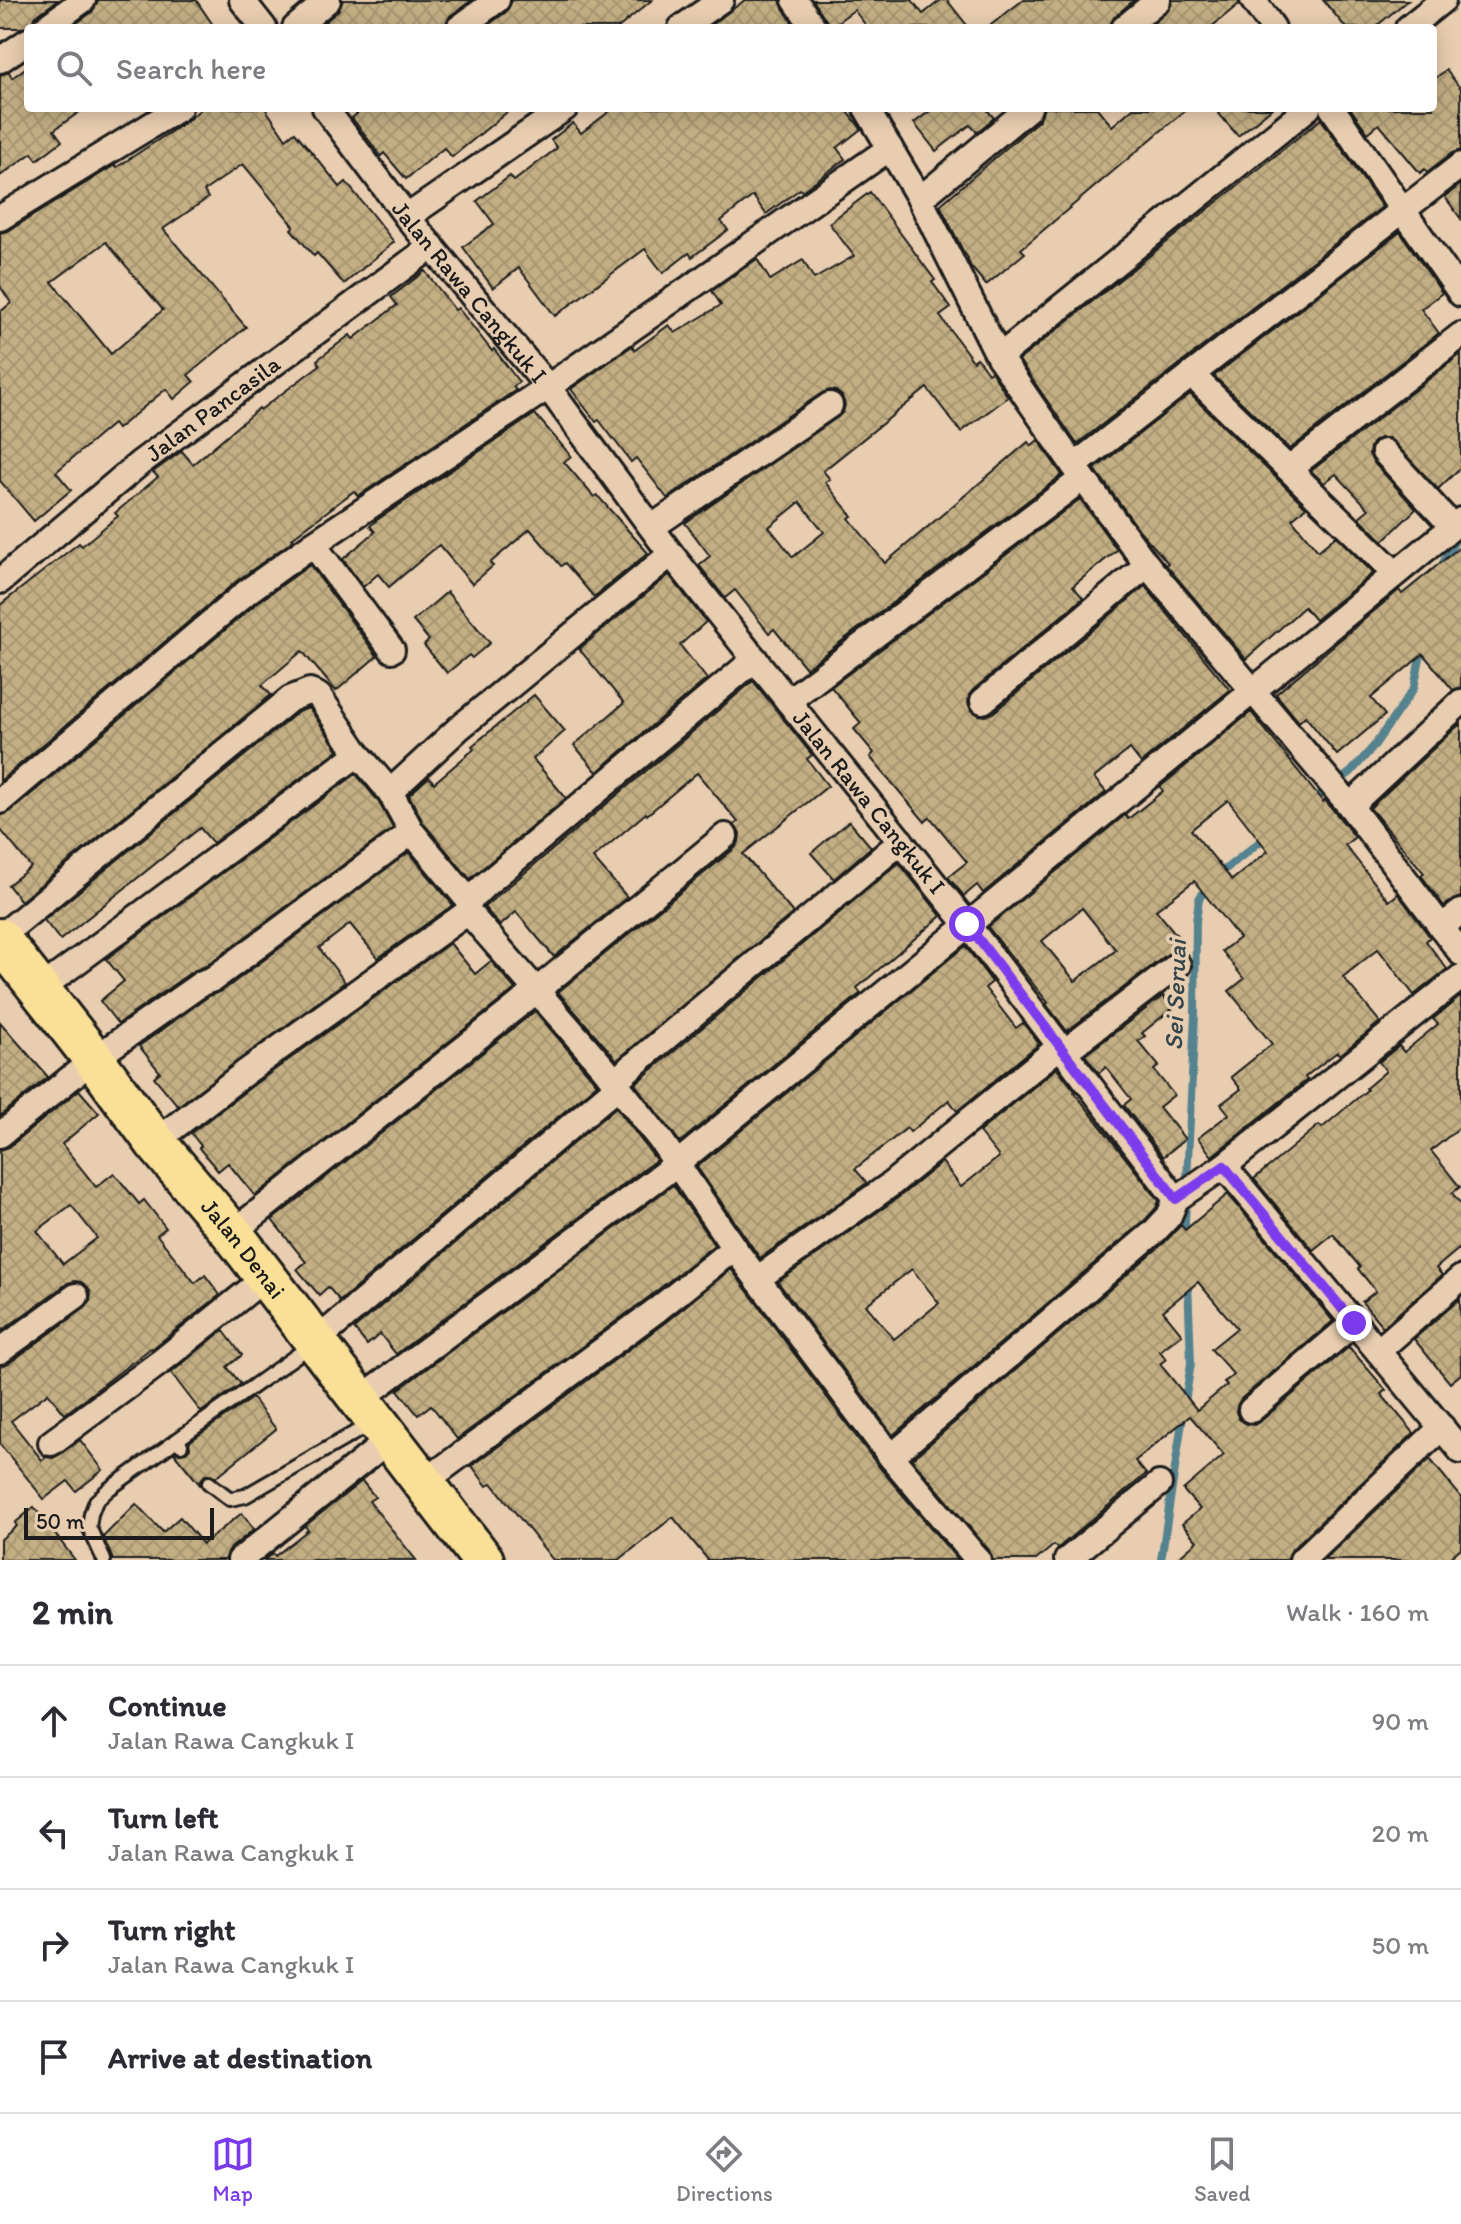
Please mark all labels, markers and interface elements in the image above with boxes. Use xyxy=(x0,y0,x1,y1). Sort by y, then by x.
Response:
search box xyxy=(24,24,1437,112)
icon: search xyxy=(52,46,96,90)
text: Search here xyxy=(116,50,266,87)
street label: Jalan Rawa Cangkuk I xyxy=(386,195,554,389)
street label: Jalan Pancasila xyxy=(140,349,286,468)
street label: Jalan Rawa Cangkuk I xyxy=(787,704,952,900)
route start xyxy=(949,906,985,942)
water label: Sei Seruai xyxy=(1157,937,1193,1051)
street label: Jalan Denai xyxy=(195,1192,292,1304)
route end xyxy=(1336,1305,1372,1341)
scale bar xyxy=(24,1504,214,1540)
text: 50 m xyxy=(36,1508,85,1535)
text: 2 min xyxy=(32,1592,113,1633)
text: Walk · 160 m xyxy=(1286,1596,1429,1628)
text: Continue xyxy=(108,1687,227,1724)
icon: ahead xyxy=(32,1699,76,1743)
text: 90 m xyxy=(1372,1705,1429,1737)
text: Jalan Rawa Cangkuk I xyxy=(108,1724,355,1756)
text: Turn left xyxy=(108,1799,219,1836)
icon: left xyxy=(32,1811,76,1855)
text: 20 m xyxy=(1372,1817,1429,1849)
text: Jalan Rawa Cangkuk I xyxy=(108,1836,355,1868)
text: Turn right xyxy=(108,1911,236,1948)
icon: right xyxy=(32,1923,76,1967)
text: 50 m xyxy=(1372,1929,1429,1961)
text: Jalan Rawa Cangkuk I xyxy=(108,1948,355,1980)
icon: arrive xyxy=(32,2035,76,2079)
text: Arrive at destination xyxy=(108,2039,372,2076)
tab: Map xyxy=(211,2132,255,2207)
tab: Directions xyxy=(676,2132,773,2207)
tab: Saved xyxy=(1194,2132,1250,2207)

